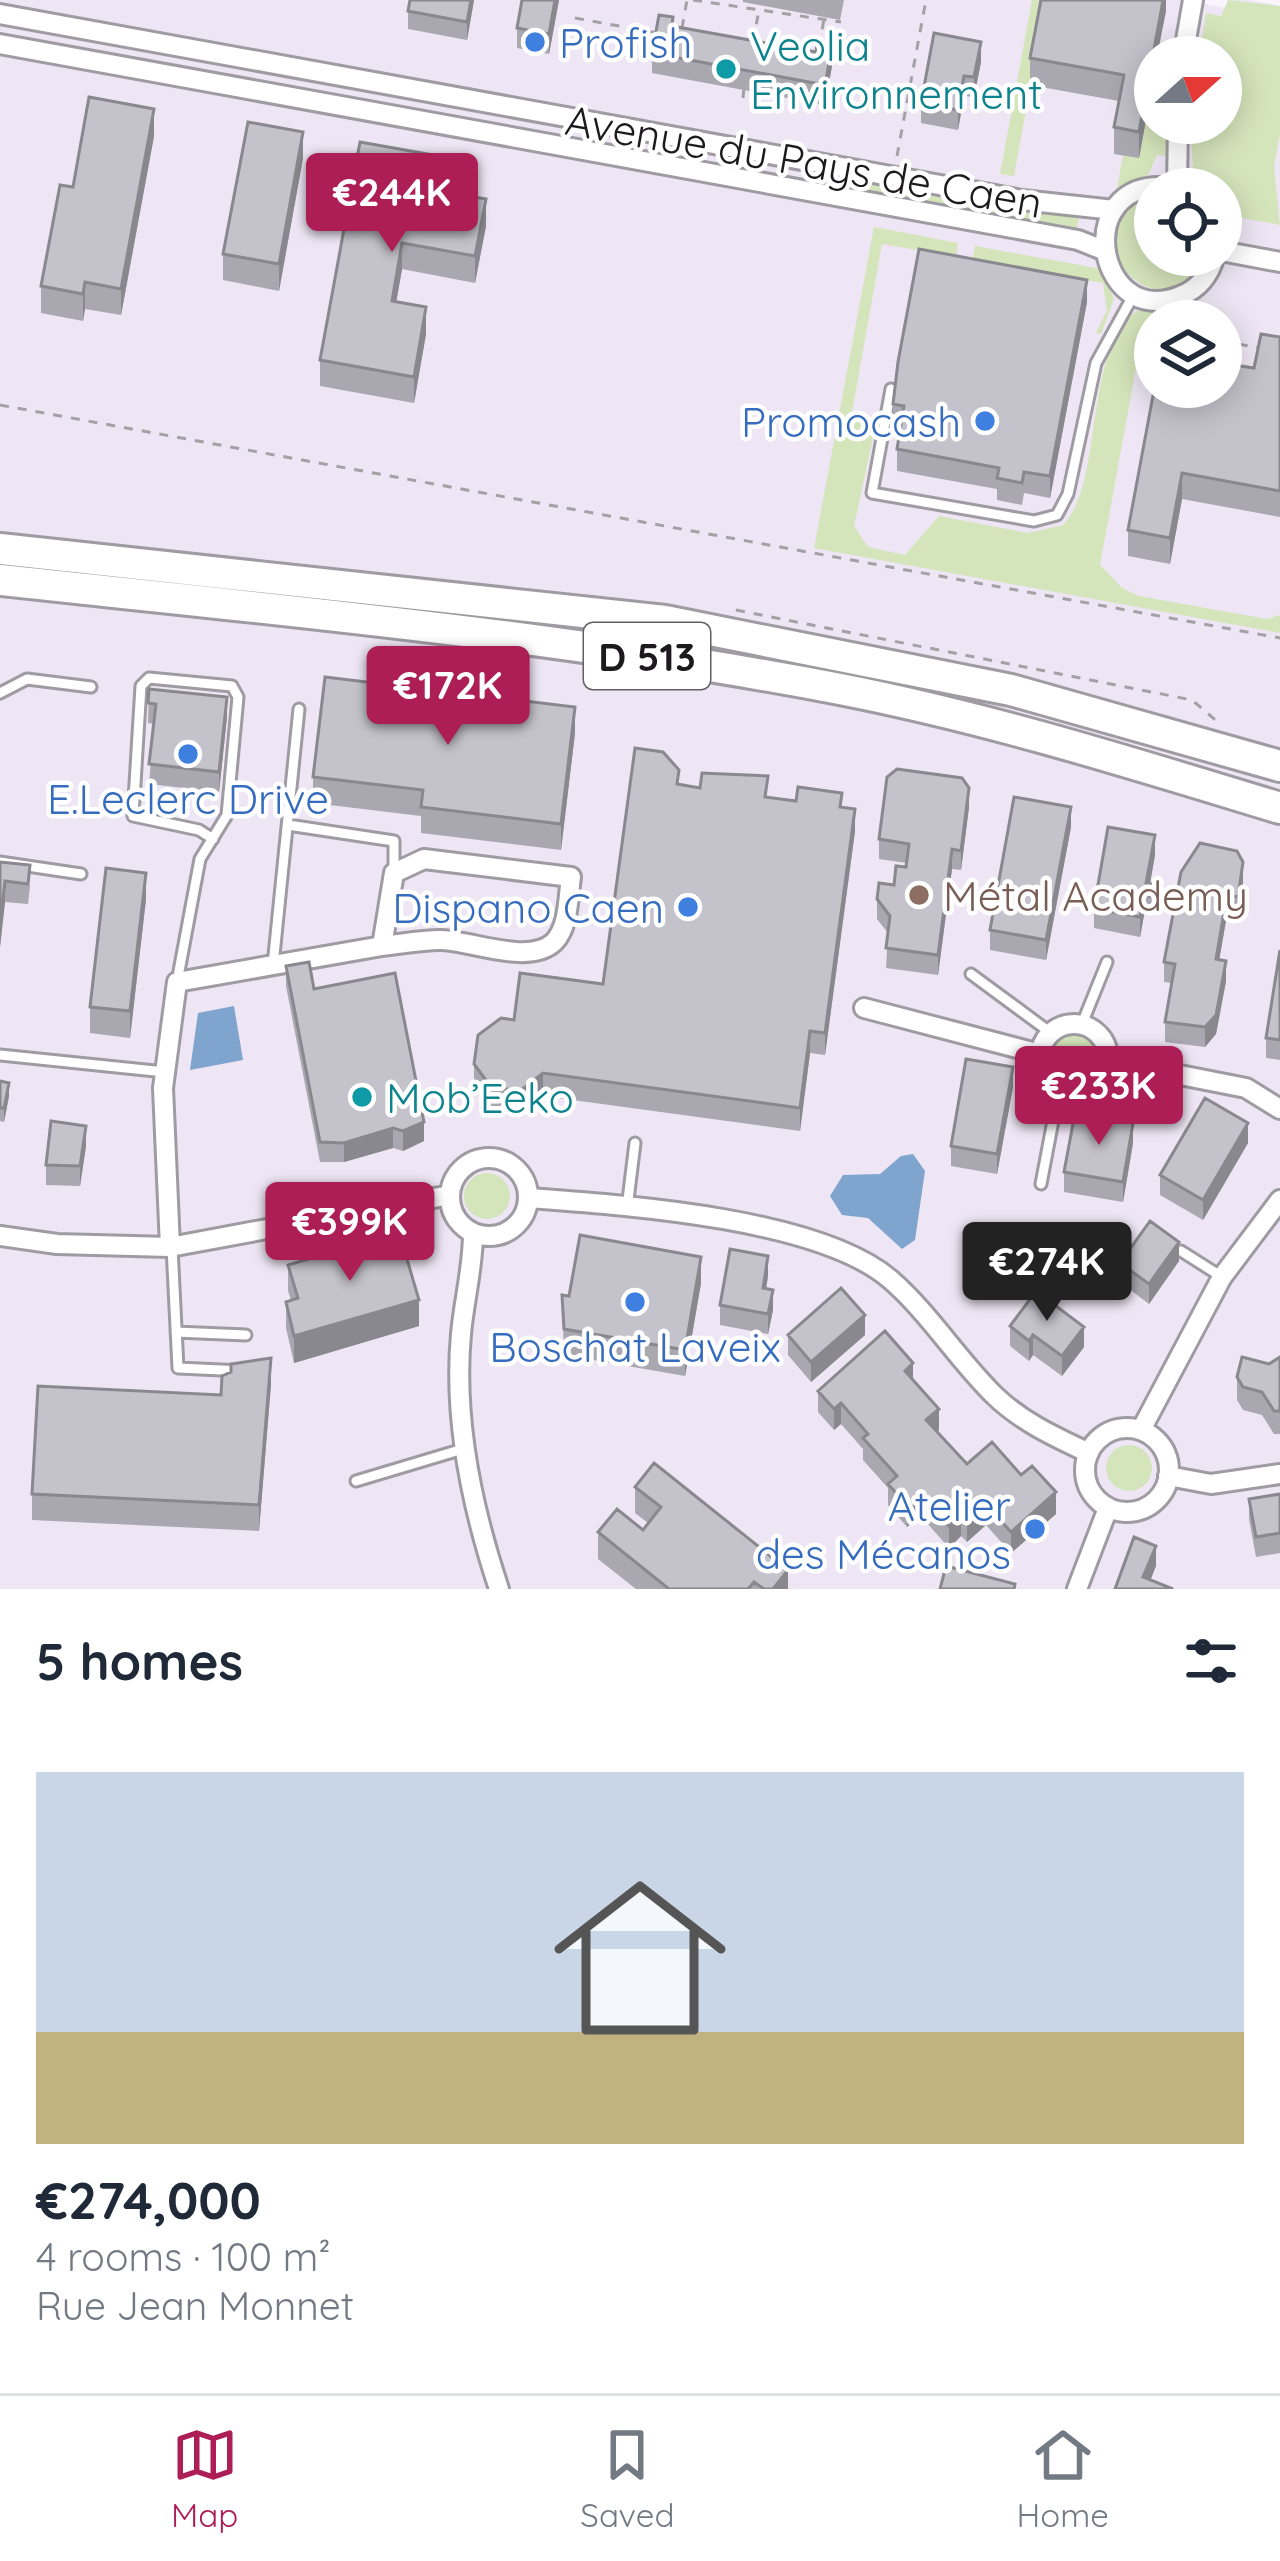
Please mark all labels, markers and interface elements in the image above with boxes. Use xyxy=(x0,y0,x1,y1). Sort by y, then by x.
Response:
place label: Profish xyxy=(559,16,692,69)
place label: Veolia Environnement xyxy=(750,19,1043,120)
marker: Profish xyxy=(522,29,548,55)
north arrow xyxy=(1134,36,1242,144)
map controls xyxy=(1134,36,1242,408)
marker: Veolia Environnement xyxy=(713,56,739,82)
street label: Avenue du Pays de Caen xyxy=(562,93,1046,229)
pin: €244K xyxy=(308,153,476,255)
text: €244K xyxy=(333,167,451,216)
button: locate xyxy=(1134,168,1242,276)
button: layers xyxy=(1134,300,1242,408)
place label: Promocash xyxy=(741,395,961,448)
marker: Promocash xyxy=(972,408,998,434)
road number: D 513 xyxy=(584,623,710,689)
pin: €172K xyxy=(364,646,532,748)
text: €172K xyxy=(394,660,502,709)
marker: E.Leclerc Drive xyxy=(175,741,201,767)
place label: E.Leclerc Drive xyxy=(47,772,329,825)
place label: Métal Academy xyxy=(943,869,1248,922)
place label: Dispano Caen xyxy=(392,881,664,934)
marker: Métal Academy xyxy=(906,882,932,908)
marker: Dispano Caen xyxy=(675,894,701,920)
pin: €233K xyxy=(1015,1046,1183,1148)
text: €233K xyxy=(1042,1060,1156,1109)
place label: Mob’Eeko xyxy=(386,1071,574,1124)
marker: Mob’Eeko xyxy=(349,1084,375,1110)
pin: €399K xyxy=(266,1182,434,1284)
text: €399K xyxy=(292,1196,408,1245)
pin: €274K xyxy=(963,1222,1131,1324)
text: €274K xyxy=(990,1236,1104,1285)
marker: Boschat Laveix xyxy=(622,1289,648,1315)
place label: Boschat Laveix xyxy=(489,1320,781,1373)
place label: Atelier des Mécanos xyxy=(756,1479,1011,1580)
marker: Atelier des Mécanos xyxy=(1022,1516,1048,1542)
icon: filters xyxy=(1178,1628,1244,1694)
text: 5 homes xyxy=(36,1629,243,1693)
icon: home xyxy=(532,1850,748,2066)
text: €274,000 xyxy=(36,2168,261,2232)
text: 4 rooms · 100 m² xyxy=(36,2232,331,2281)
text: Rue Jean Monnet xyxy=(36,2281,354,2330)
tab: Map xyxy=(171,2422,238,2535)
tab: Saved xyxy=(580,2422,674,2535)
tab: Home xyxy=(1017,2422,1109,2535)

